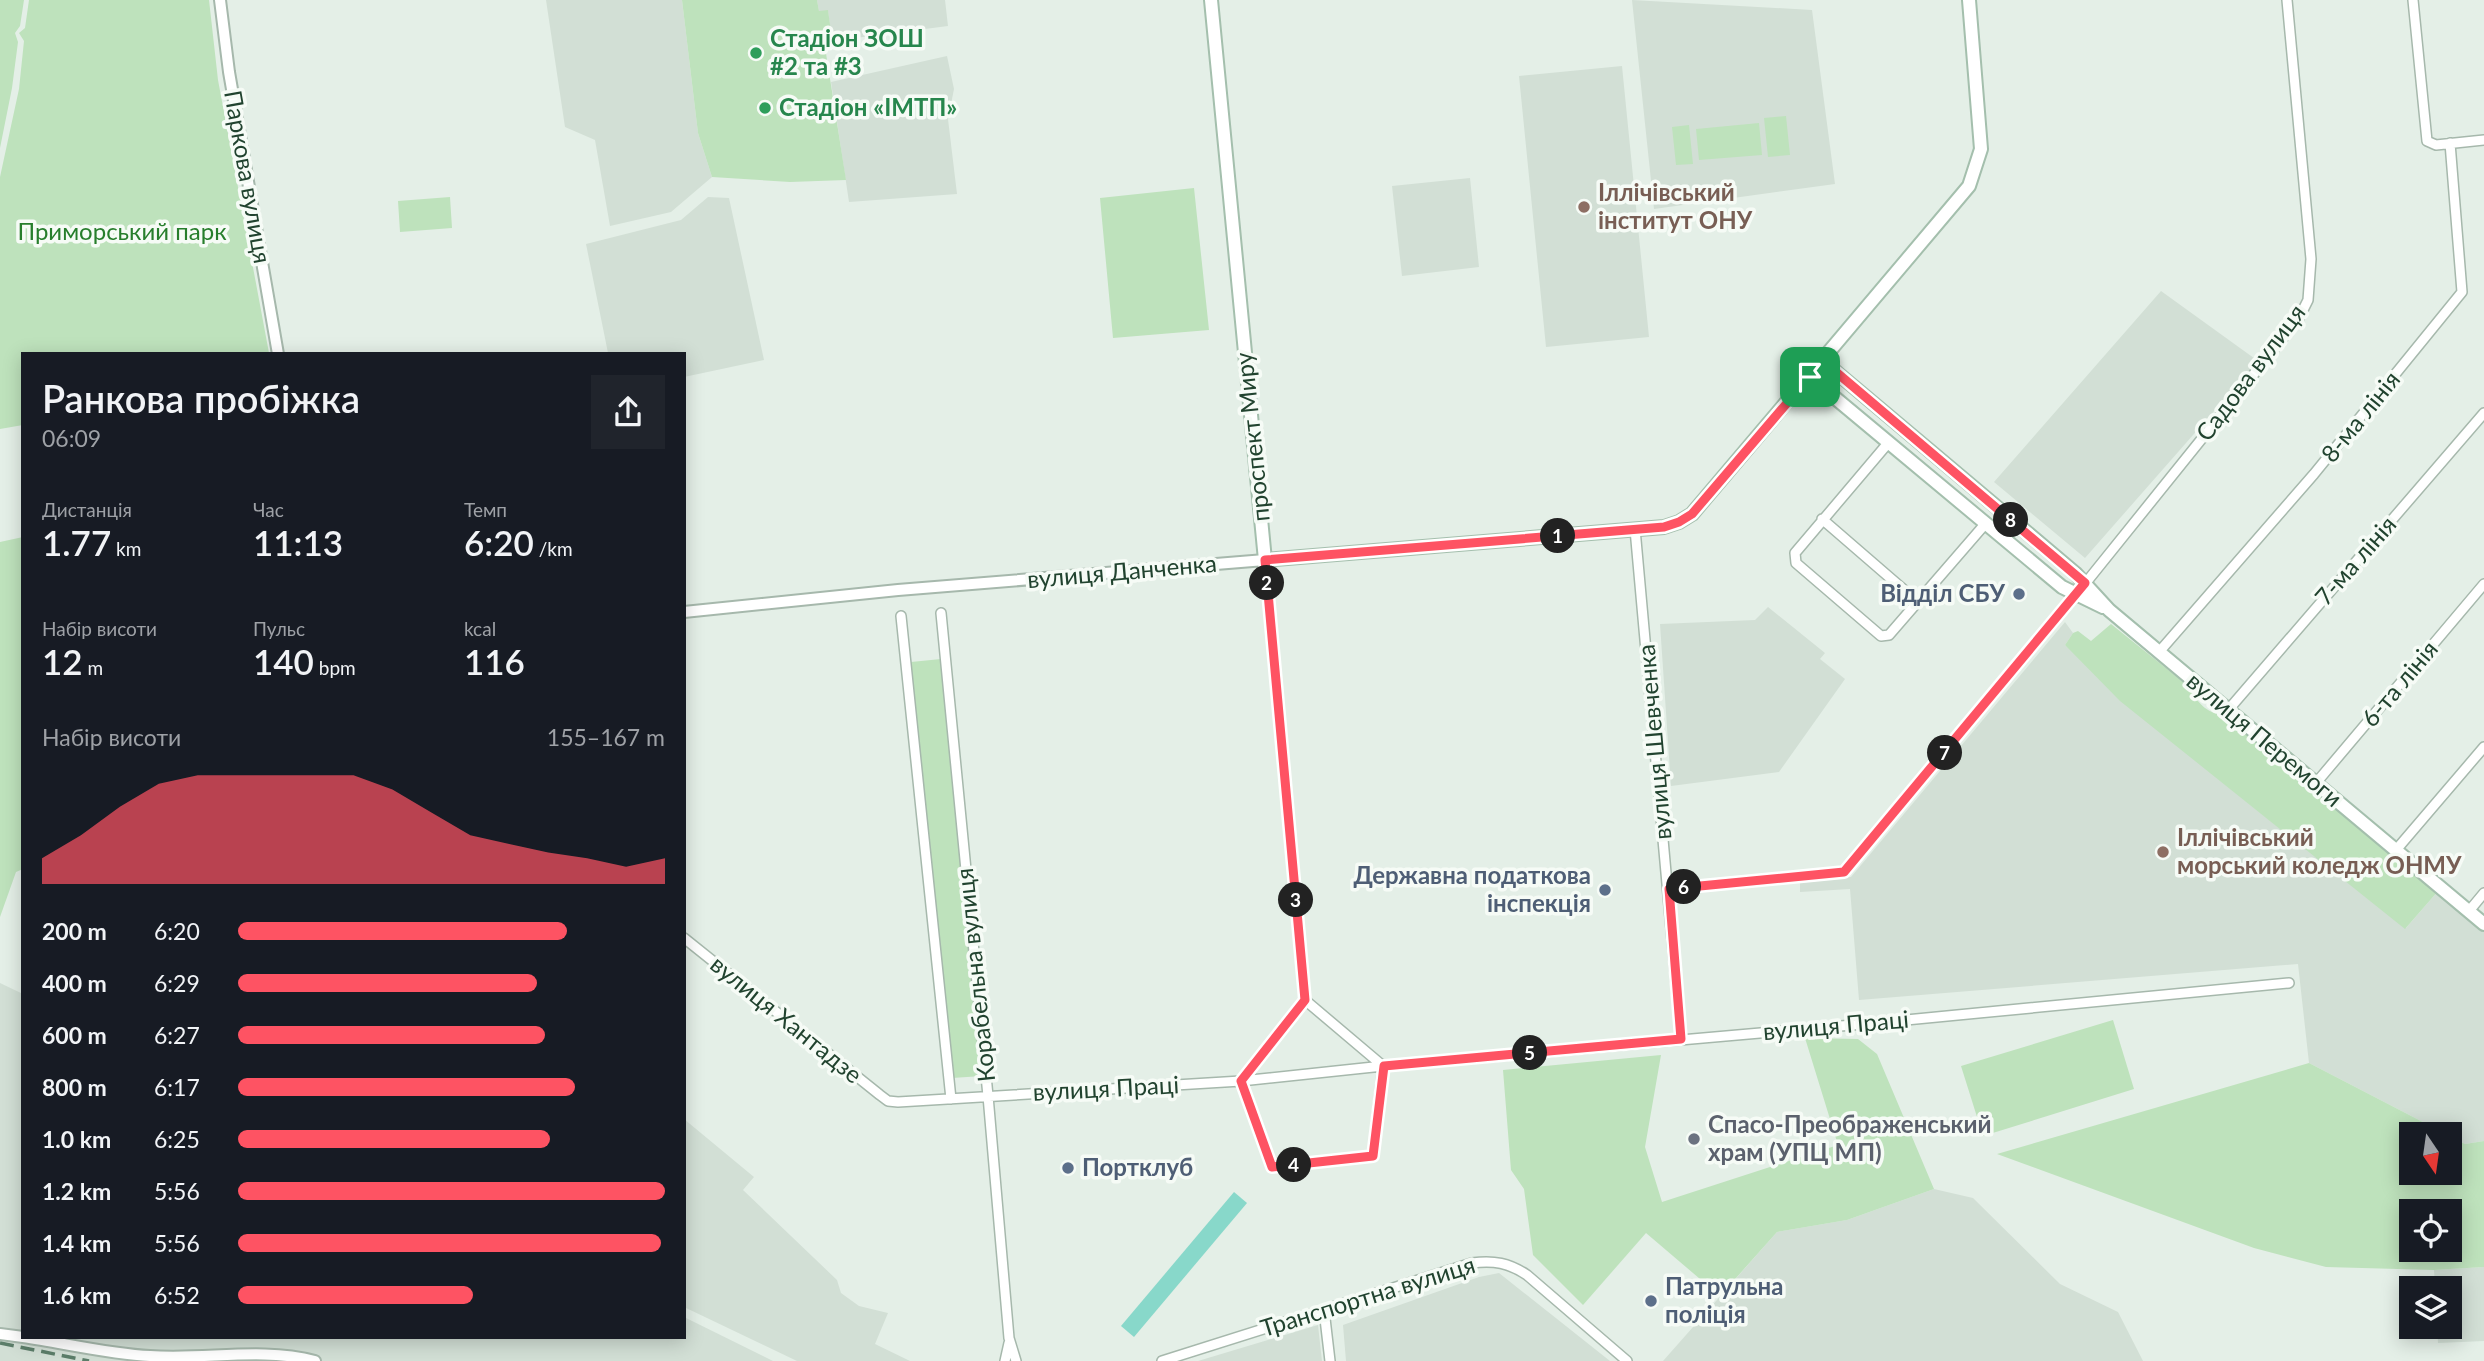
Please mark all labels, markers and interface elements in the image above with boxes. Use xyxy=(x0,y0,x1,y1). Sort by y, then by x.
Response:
place label: Стадіон ЗОШ #2 та #3 xyxy=(770,23,924,80)
marker: Стадіон ЗОШ #2 та #3 xyxy=(748,45,764,61)
street label: Паркова вулиця xyxy=(219,88,278,266)
place label: Стадіон «ІМТП» xyxy=(779,92,957,121)
marker: Стадіон «ІМТП» xyxy=(757,100,773,116)
place label: Іллічівський інститут ОНУ xyxy=(1598,177,1753,234)
marker: Іллічівський інститут ОНУ xyxy=(1576,199,1592,215)
park label: Приморський парк xyxy=(17,216,227,245)
street label: Садова вулиця xyxy=(2189,298,2311,446)
pin xyxy=(1780,347,1840,407)
street label: проспект Миру xyxy=(1228,350,1275,523)
icon: arrive xyxy=(1791,358,1829,396)
street label: 8-ма лінія xyxy=(2314,365,2405,467)
text: Ранкова пробіжка xyxy=(42,375,360,421)
button: share xyxy=(591,375,665,449)
text: 06:09 xyxy=(42,424,101,452)
text: Дистанція xyxy=(42,498,132,521)
text: Час xyxy=(253,498,284,521)
text: Темп xyxy=(464,498,507,521)
pin: 8 xyxy=(1994,503,2028,538)
text: 8 xyxy=(2005,508,2016,531)
street label: 7-ма лінія xyxy=(2308,509,2401,611)
pin: 1 xyxy=(1540,518,1576,554)
text: 1.77 xyxy=(42,521,111,563)
text: 11:13 xyxy=(253,521,343,563)
text: 6:20 xyxy=(464,521,534,563)
text: 1 xyxy=(1552,524,1563,547)
text: km xyxy=(111,537,141,560)
text: /km xyxy=(534,537,573,560)
street label: вулиця Данченка xyxy=(1026,548,1218,593)
pin: 2 xyxy=(1250,566,1284,600)
text: 2 xyxy=(1261,571,1272,594)
place label: Відділ СБУ xyxy=(1880,578,2006,607)
marker: Відділ СБУ xyxy=(2011,586,2027,602)
text: Набір висоти xyxy=(42,617,157,640)
text: Пульс xyxy=(253,617,305,640)
text: kcal xyxy=(464,617,496,640)
street label: 6-та лінія xyxy=(2355,634,2443,732)
text: 12 xyxy=(42,640,83,682)
text: 140 xyxy=(253,640,314,682)
text: 116 xyxy=(464,640,525,682)
street label: вулиця Шевченка xyxy=(1631,643,1676,841)
text: m xyxy=(83,656,103,679)
text: bpm xyxy=(314,656,356,679)
street label: вулиця Перемоги xyxy=(2182,666,2348,812)
text: Набір висоти xyxy=(42,723,181,751)
text: 155–167 m xyxy=(547,723,665,751)
pin: 7 xyxy=(1927,736,1962,770)
text: 7 xyxy=(1939,741,1950,764)
place label: Іллічівський морський коледж ОНМУ xyxy=(2177,822,2462,879)
marker: Іллічівський морський коледж ОНМУ xyxy=(2155,844,2171,860)
place label: Державна податкова інспекція xyxy=(1353,860,1591,917)
street label: Корабельна вулиця xyxy=(949,867,1000,1084)
pin: 6 xyxy=(1666,870,1702,904)
text: 6 xyxy=(1678,875,1689,898)
marker: Державна податкова інспекція xyxy=(1597,882,1613,898)
pin: 3 xyxy=(1278,883,1314,918)
text: 3 xyxy=(1290,888,1301,911)
text: 200 m xyxy=(42,917,107,945)
text: 6:20 xyxy=(154,917,200,945)
street label: вулиця Хантадзе xyxy=(705,949,868,1089)
text: 400 m xyxy=(42,969,107,997)
text: 6:29 xyxy=(154,969,200,997)
street label: вулиця Праці xyxy=(1762,1004,1910,1045)
text: 600 m xyxy=(42,1021,107,1049)
text: 6:27 xyxy=(154,1021,200,1049)
pin: 5 xyxy=(1512,1036,1548,1070)
text: 5 xyxy=(1524,1041,1535,1064)
street label: вулиця Праці xyxy=(1032,1069,1180,1106)
text: 800 m xyxy=(42,1073,107,1101)
text: 6:17 xyxy=(154,1073,200,1101)
place label: Спасо-Преображенський храм (УПЦ МП) xyxy=(1708,1109,1992,1166)
north arrow xyxy=(2399,1122,2462,1185)
map controls xyxy=(2399,1122,2462,1339)
text: 1.0 km xyxy=(42,1125,111,1153)
text: 6:25 xyxy=(154,1125,200,1153)
marker: Спасо-Преображенський храм (УПЦ МП) xyxy=(1686,1131,1702,1147)
pin: 4 xyxy=(1276,1148,1312,1182)
place label: Портклуб xyxy=(1082,1152,1193,1181)
text: 4 xyxy=(1288,1153,1299,1176)
marker: Портклуб xyxy=(1060,1160,1076,1176)
text: 1.2 km xyxy=(42,1177,111,1205)
text: 5:56 xyxy=(154,1177,200,1205)
button: locate xyxy=(2399,1199,2462,1262)
text: 1.4 km xyxy=(42,1229,111,1257)
text: 5:56 xyxy=(154,1229,200,1257)
street label: Транспортна вулиця xyxy=(1257,1249,1478,1342)
place label: Патрульна поліція xyxy=(1665,1271,1783,1328)
button: layers xyxy=(2399,1276,2462,1339)
text: 1.6 km xyxy=(42,1281,111,1309)
text: 6:52 xyxy=(154,1281,200,1309)
marker: Патрульна поліція xyxy=(1643,1293,1659,1309)

